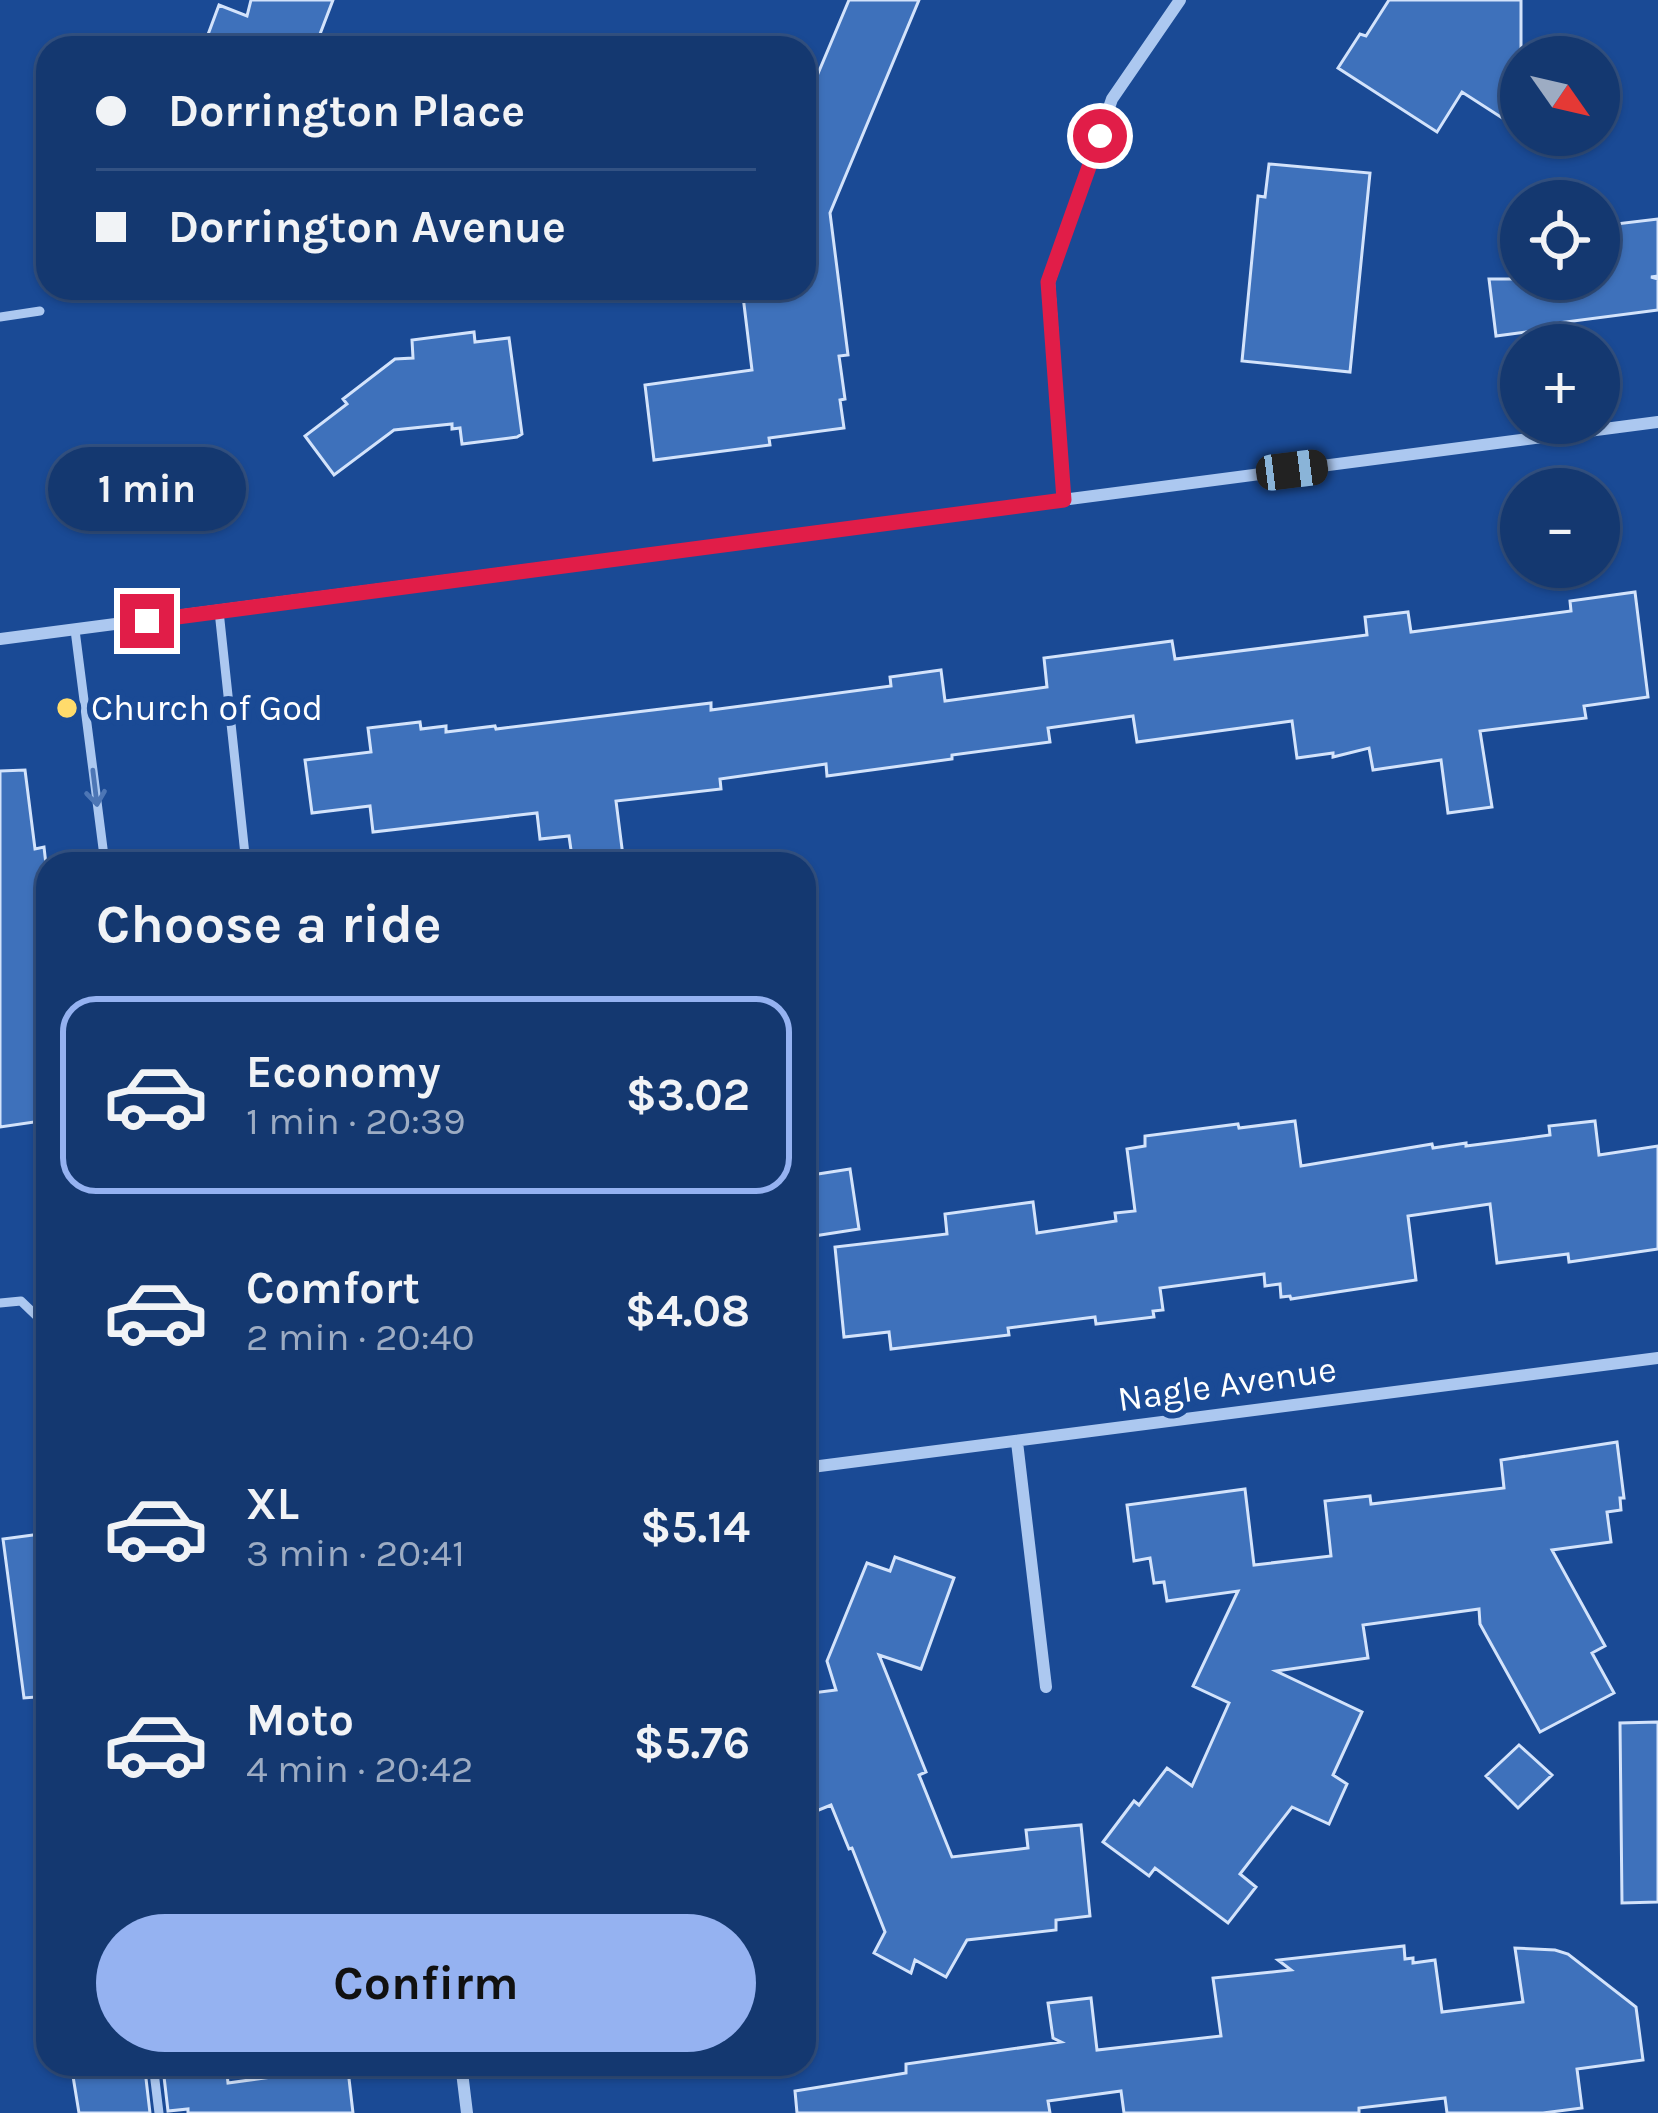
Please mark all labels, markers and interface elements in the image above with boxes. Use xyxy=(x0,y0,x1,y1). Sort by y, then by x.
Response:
north arrow xyxy=(1500,36,1620,156)
map controls xyxy=(1500,36,1620,588)
text: Dorrington Place xyxy=(168,85,525,137)
route start xyxy=(1073,109,1127,163)
button: locate xyxy=(1500,180,1620,300)
text: Dorrington Avenue xyxy=(168,201,566,253)
button: + xyxy=(1500,324,1620,444)
callout: 1 min xyxy=(48,447,246,531)
car xyxy=(1254,448,1330,492)
text: 1 min xyxy=(98,466,196,512)
button: − xyxy=(1500,468,1620,588)
route end xyxy=(120,594,174,648)
place label: Church of God xyxy=(91,687,323,729)
marker: Church of God xyxy=(54,695,80,721)
one-way arrow xyxy=(84,768,107,807)
text: Choose a ride xyxy=(96,892,442,956)
icon: car xyxy=(102,1041,210,1149)
text: Economy xyxy=(246,1046,441,1098)
text: $3.02 xyxy=(626,1069,750,1121)
text: 1 min · 20:39 xyxy=(246,1098,466,1144)
icon: car xyxy=(102,1257,210,1365)
text: Comfort xyxy=(246,1262,420,1314)
text: $4.08 xyxy=(625,1285,750,1337)
text: 2 min · 20:40 xyxy=(246,1314,475,1360)
street label: Nagle Avenue xyxy=(1115,1348,1339,1420)
icon: car xyxy=(102,1473,210,1581)
text: XL xyxy=(246,1478,299,1530)
text: $5.14 xyxy=(640,1501,750,1553)
text: 3 min · 20:41 xyxy=(246,1530,465,1576)
icon: car xyxy=(102,1689,210,1797)
text: Moto xyxy=(246,1694,354,1746)
text: $5.76 xyxy=(633,1717,750,1769)
text: 4 min · 20:42 xyxy=(246,1746,473,1792)
button: Confirm xyxy=(96,1914,756,2052)

